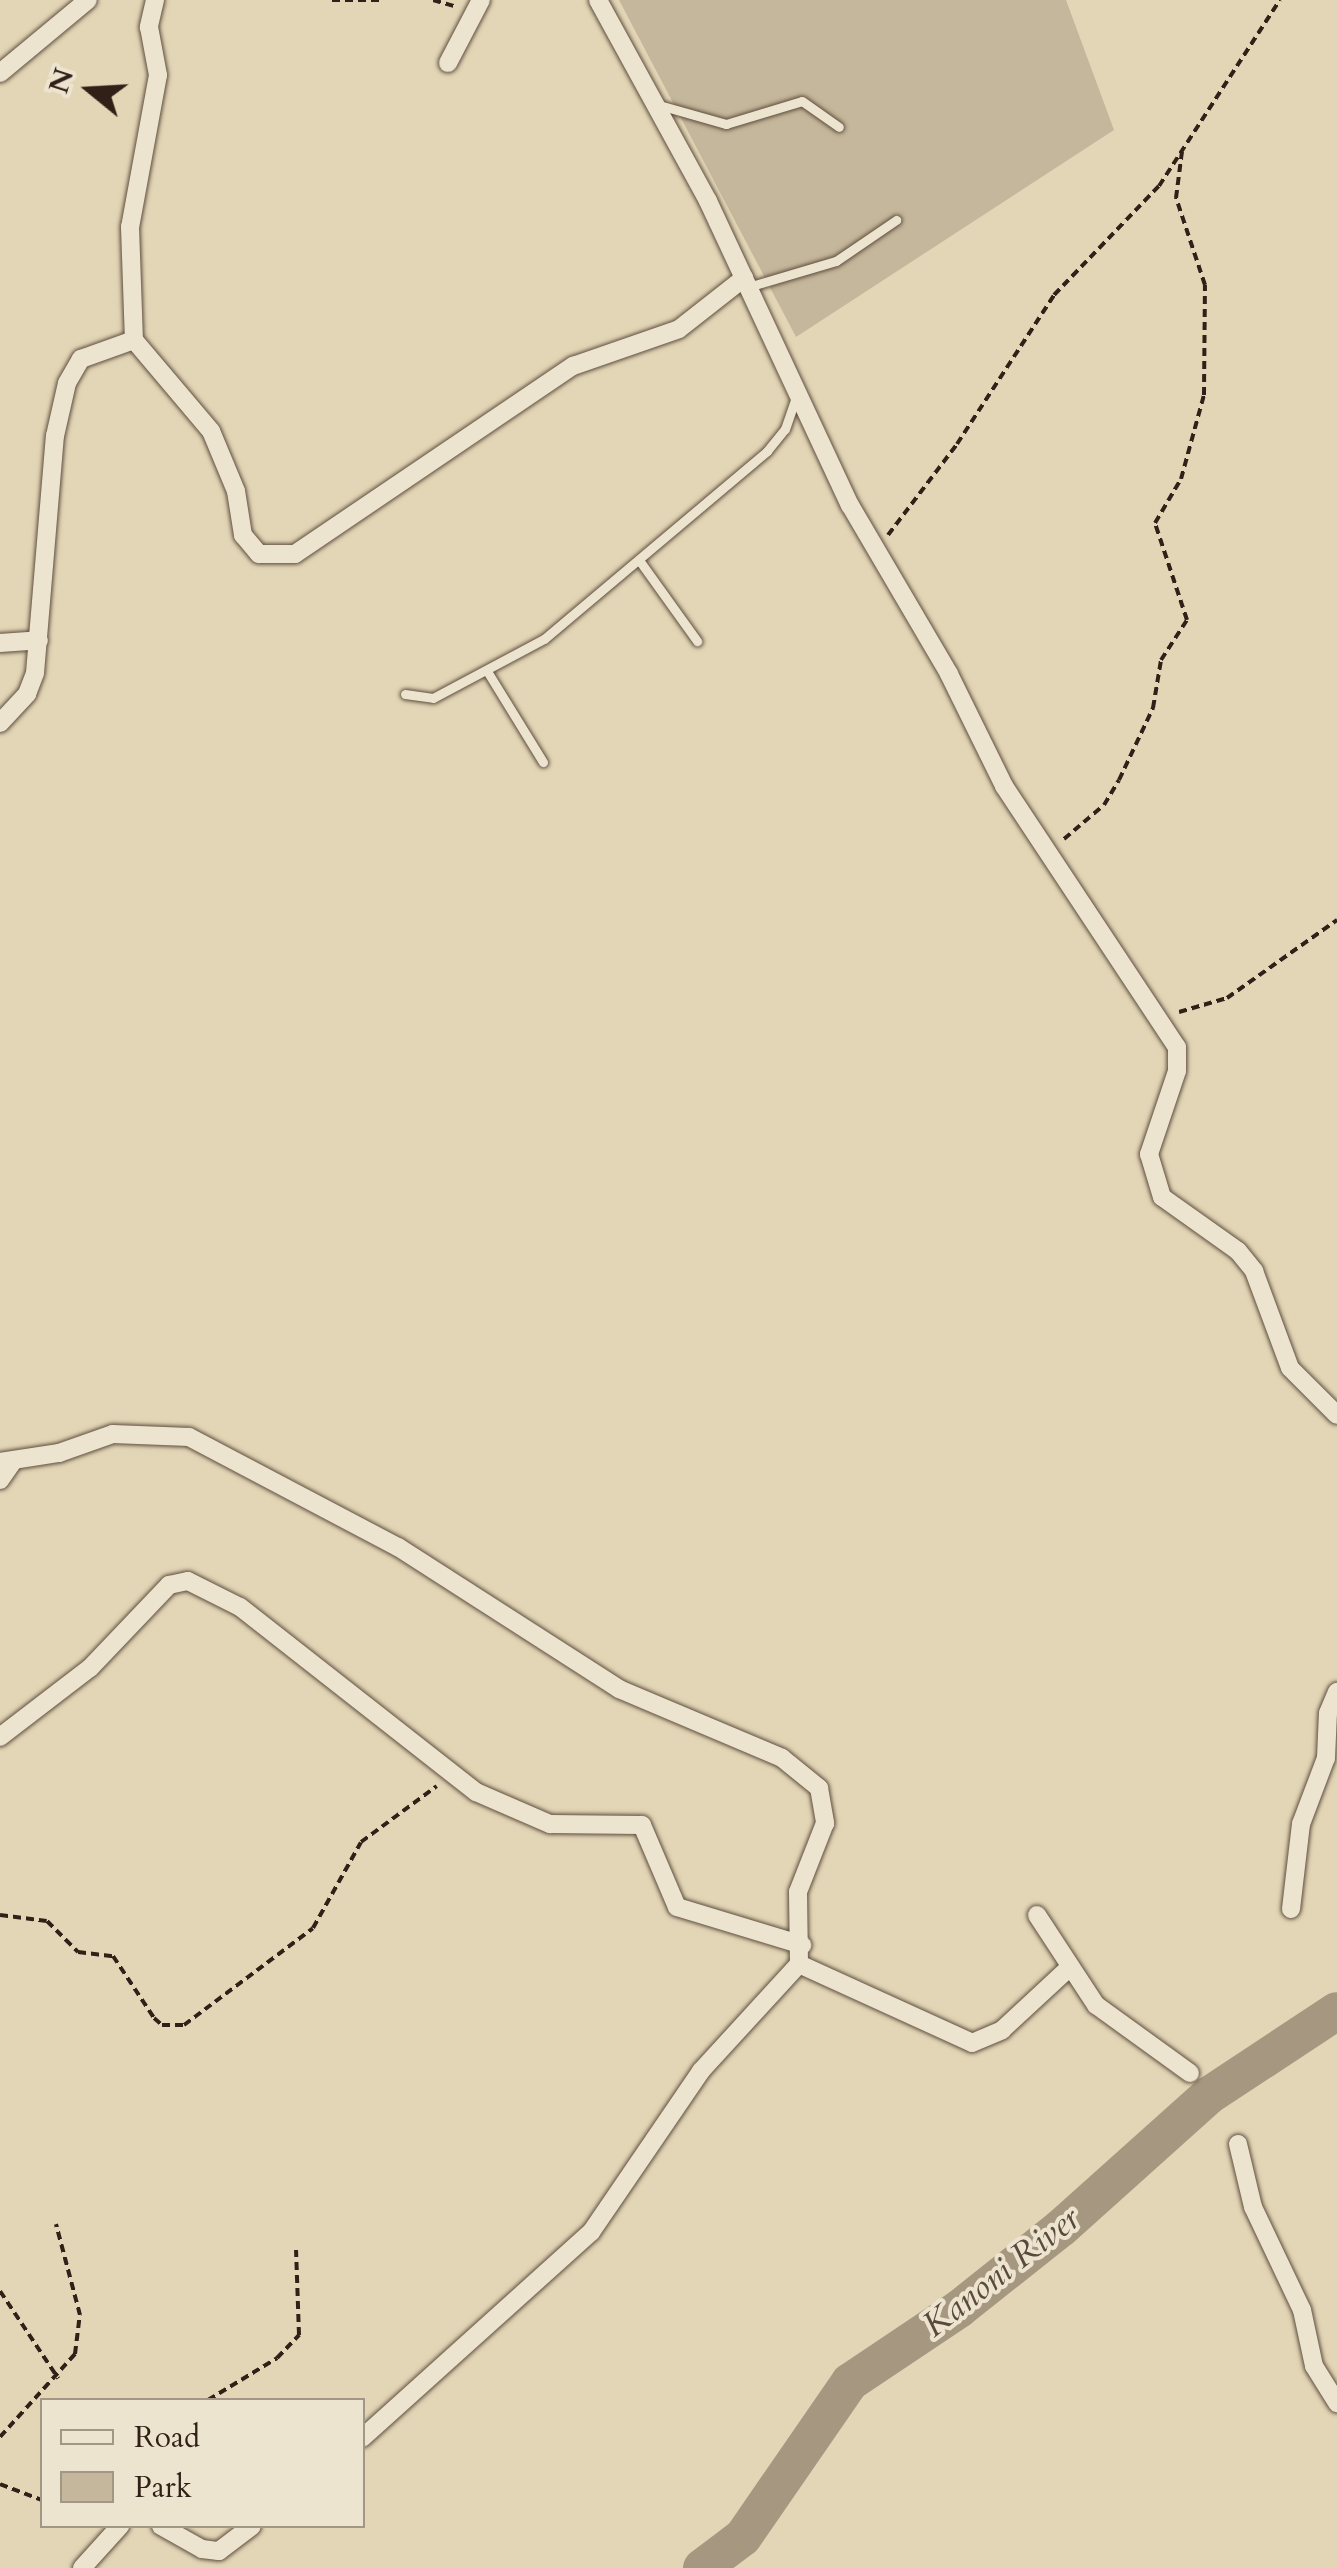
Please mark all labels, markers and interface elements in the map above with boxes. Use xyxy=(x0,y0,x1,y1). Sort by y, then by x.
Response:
north arrow xyxy=(40,40,140,140)
text: N xyxy=(40,63,83,98)
water label: Kanoni River xyxy=(914,2198,1088,2346)
legend xyxy=(40,2398,365,2528)
text: Road xyxy=(134,2417,200,2458)
text: Park xyxy=(134,2467,192,2508)

